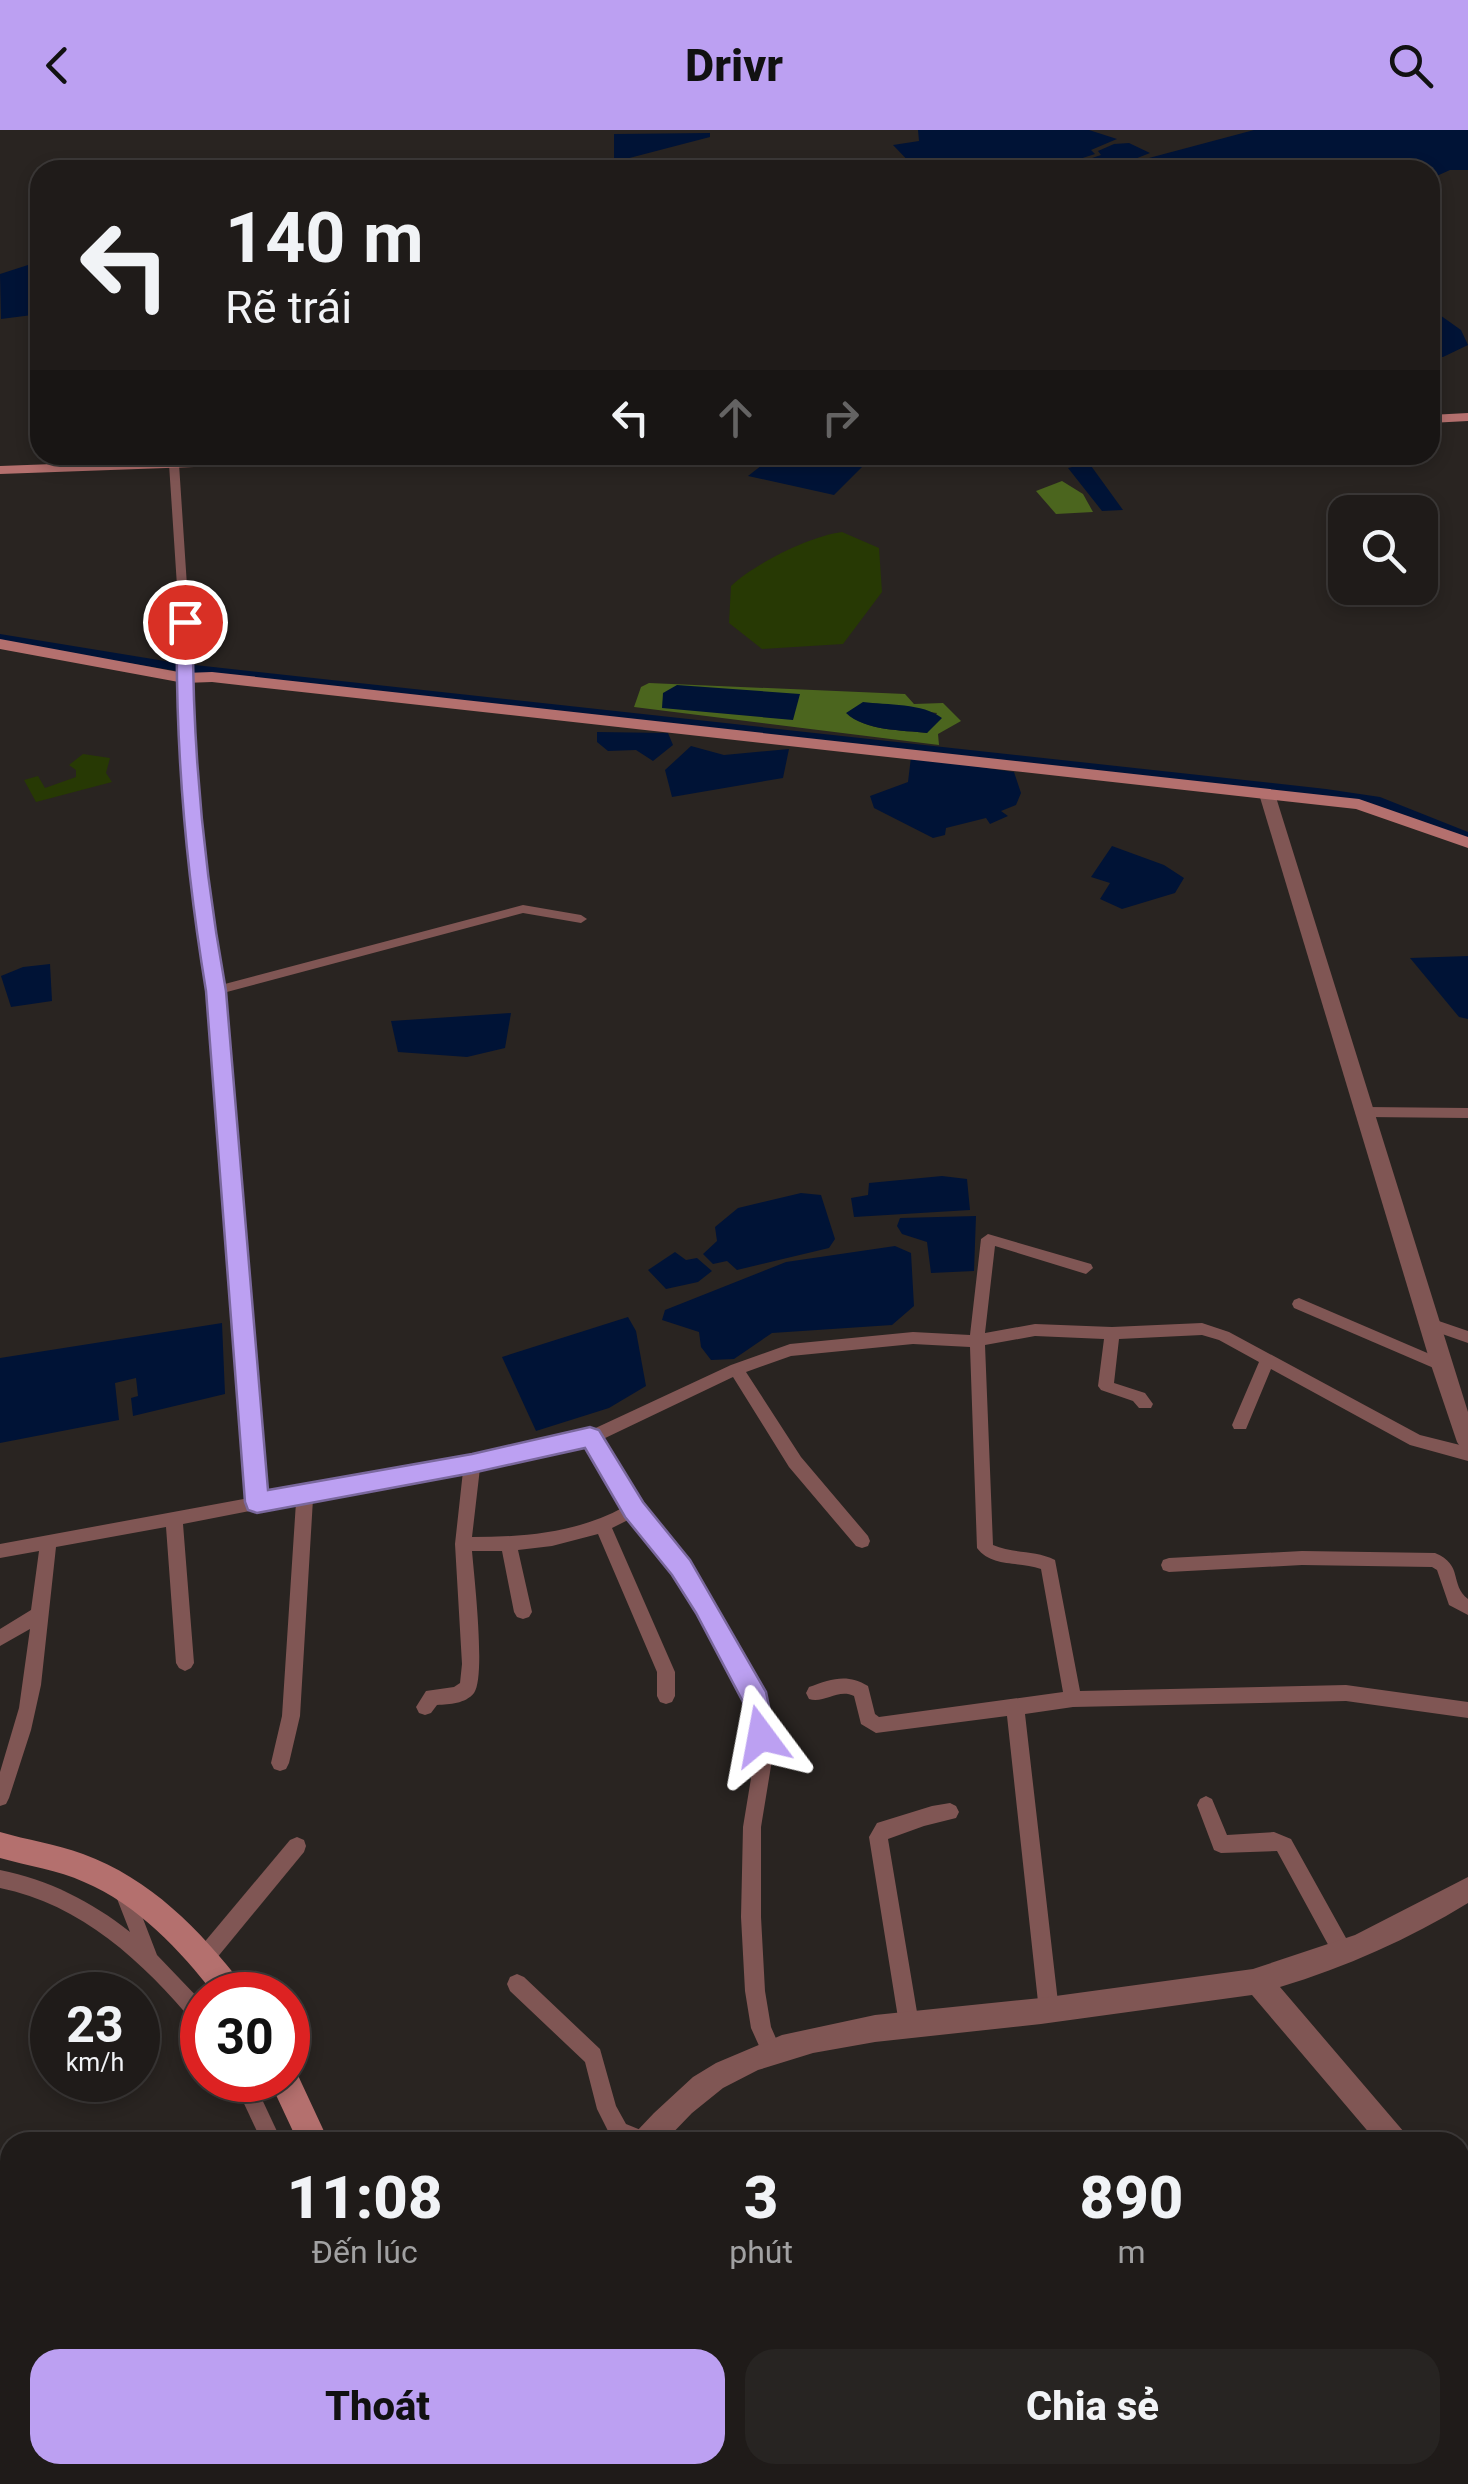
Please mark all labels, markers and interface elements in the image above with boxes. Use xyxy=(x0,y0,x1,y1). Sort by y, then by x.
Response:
icon: back xyxy=(30,38,85,93)
icon: search xyxy=(1383,38,1438,93)
text: Drivr xyxy=(685,39,783,92)
text: 140 m xyxy=(225,197,424,279)
icon: left xyxy=(60,200,190,330)
text: Rẽ trái xyxy=(225,281,352,334)
icon: left xyxy=(603,390,658,445)
icon: ahead xyxy=(708,390,763,445)
icon: right xyxy=(813,390,868,445)
map controls xyxy=(1328,495,1438,605)
button: search xyxy=(1328,495,1438,605)
pin xyxy=(143,580,228,665)
icon: arrive xyxy=(158,595,213,650)
position arrow xyxy=(709,1684,813,1788)
speed limit sign: 30 xyxy=(180,1972,310,2102)
text: 23 xyxy=(66,1996,124,2054)
text: km/h xyxy=(66,2048,124,2077)
text: 11:08 xyxy=(287,2162,443,2233)
text: 3 xyxy=(744,2162,778,2233)
text: 890 xyxy=(1080,2162,1183,2233)
text: Đến lúc xyxy=(311,2233,418,2271)
text: phút xyxy=(729,2233,793,2271)
text: m xyxy=(1117,2233,1145,2271)
button: Thoát xyxy=(30,2349,725,2464)
button: Chia sẻ xyxy=(745,2349,1440,2464)

